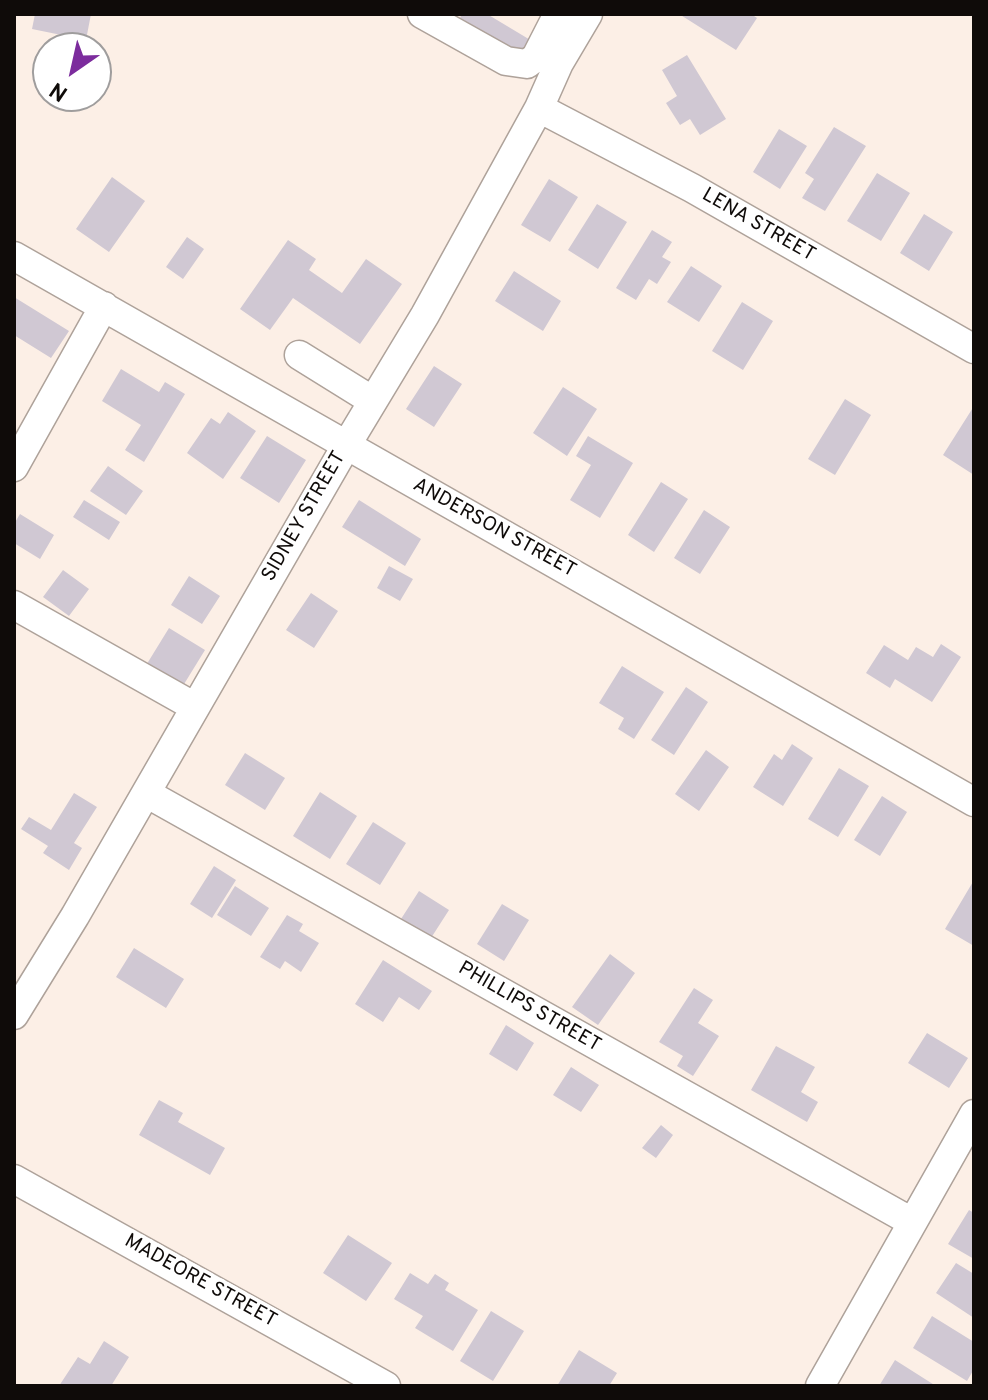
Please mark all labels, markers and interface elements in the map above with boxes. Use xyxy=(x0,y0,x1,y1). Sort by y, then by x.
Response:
north arrow xyxy=(32,32,112,112)
text: N xyxy=(45,75,74,106)
street label: LENA STREET xyxy=(697,184,819,268)
street label: SIDNEY STREET xyxy=(258,448,352,586)
street label: ANDERSON STREET xyxy=(408,474,580,584)
street label: PHILLIPS STREET xyxy=(453,957,605,1059)
street label: MADEORE STREET xyxy=(120,1230,280,1334)

